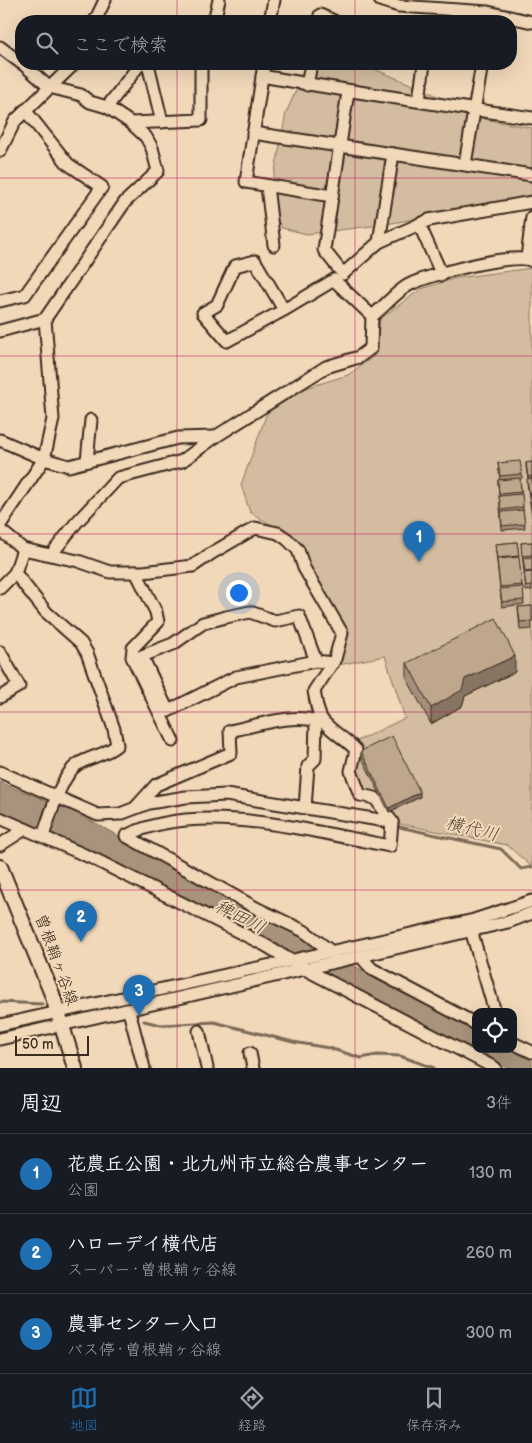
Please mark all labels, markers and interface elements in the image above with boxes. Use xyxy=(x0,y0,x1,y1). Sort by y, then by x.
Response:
search box xyxy=(15,15,517,70)
icon: search xyxy=(33,29,61,57)
text: ここで検索 xyxy=(73,34,168,57)
pin: 1 xyxy=(403,521,435,562)
your location xyxy=(226,580,252,606)
water label: 横代川 xyxy=(443,812,501,846)
water label: 稗田川 xyxy=(211,895,269,939)
pin: 2 xyxy=(65,901,97,942)
street label: 曽根鞘ヶ谷線 xyxy=(31,912,81,1008)
pin: 3 xyxy=(123,975,155,1016)
map controls xyxy=(472,1008,517,1053)
button: locate xyxy=(472,1008,517,1053)
scale bar xyxy=(15,1033,89,1056)
text: 50 m xyxy=(22,1036,54,1053)
text: 周辺 xyxy=(20,1091,62,1116)
text: 3件 xyxy=(486,1094,512,1113)
text: 花農丘公園・北九州市立総合農事センター xyxy=(67,1153,428,1176)
text: 1 xyxy=(33,1164,39,1183)
text: 130 m xyxy=(469,1164,512,1183)
text: 公園 xyxy=(67,1181,99,1200)
text: ハローデイ横代店 xyxy=(67,1233,219,1256)
text: 2 xyxy=(31,1244,41,1263)
text: 260 m xyxy=(466,1244,512,1263)
text: スーパー · 曽根鞘ヶ谷線 xyxy=(67,1261,237,1280)
text: 農事センター入口 xyxy=(67,1313,219,1336)
text: 3 xyxy=(31,1324,41,1343)
text: 300 m xyxy=(466,1324,512,1343)
text: バス停 · 曽根鞘ヶ谷線 xyxy=(67,1341,221,1360)
tab: 地図 xyxy=(70,1384,98,1434)
tab: 経路 xyxy=(238,1384,266,1434)
tab: 保存済み xyxy=(406,1384,462,1434)

